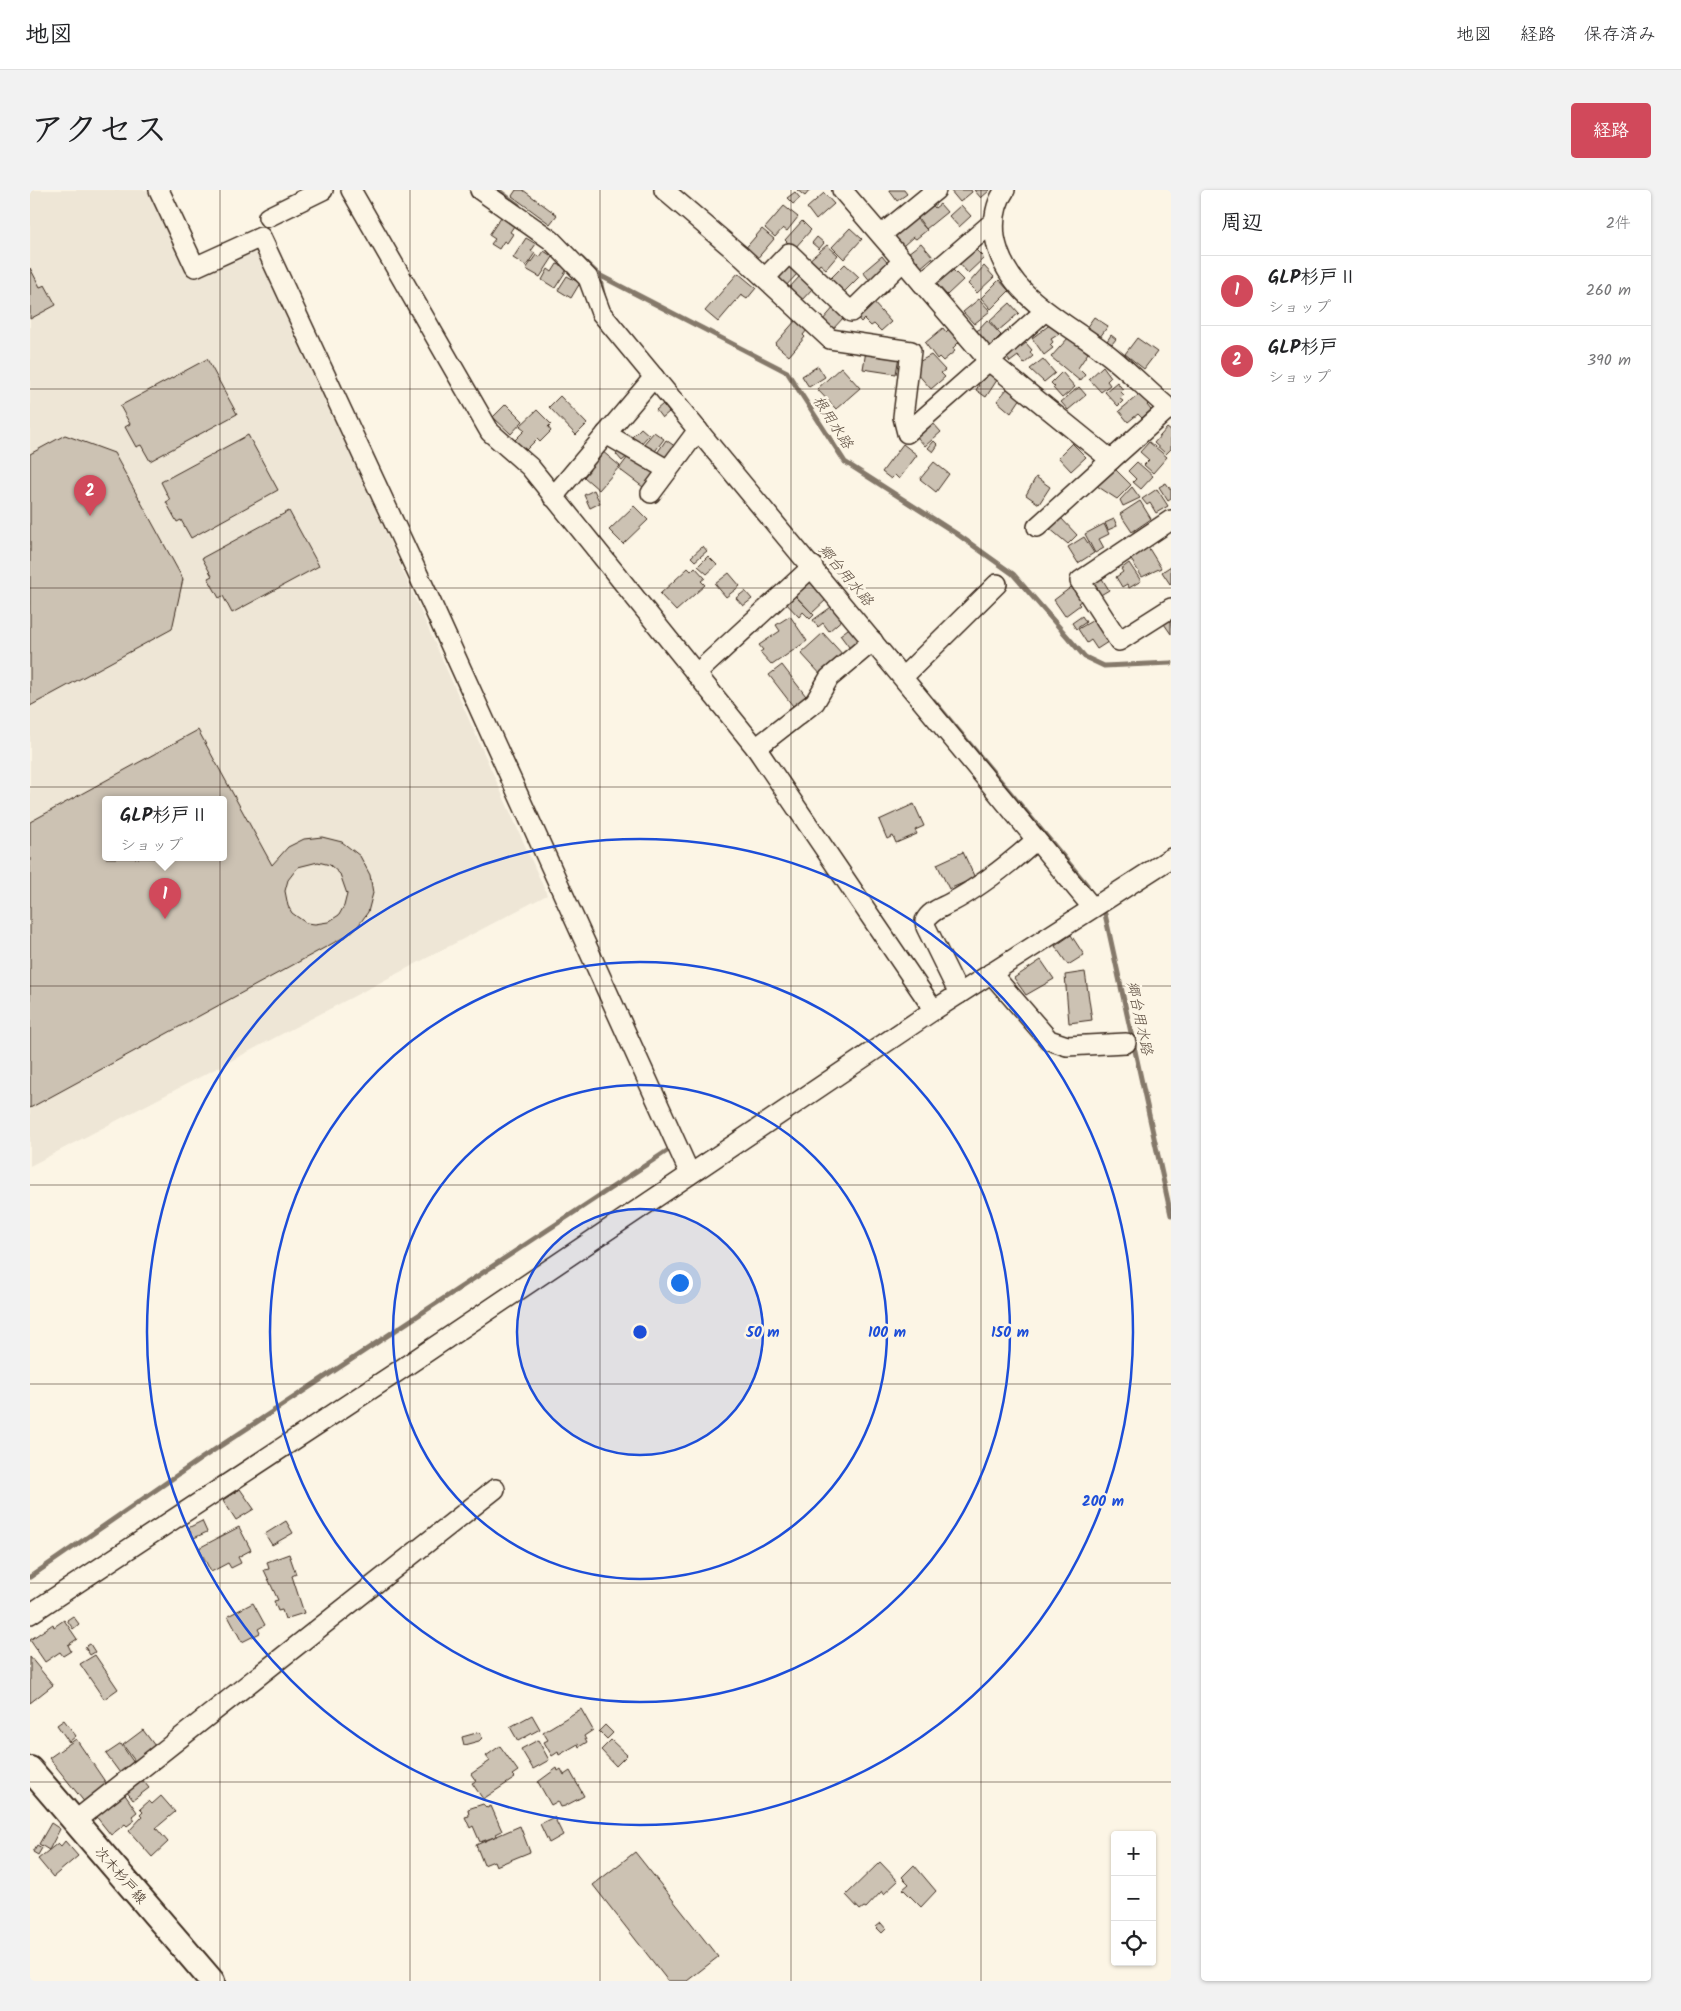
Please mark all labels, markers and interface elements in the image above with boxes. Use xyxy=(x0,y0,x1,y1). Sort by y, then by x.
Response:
text: 地図 xyxy=(25,16,73,55)
text: 地図 xyxy=(1456,21,1492,50)
text: 経路 xyxy=(1520,21,1556,50)
text: 保存済み xyxy=(1584,21,1656,50)
button: 経路 xyxy=(1571,103,1651,158)
text: アクセス xyxy=(30,104,168,160)
text: 周辺 xyxy=(1221,207,1263,240)
text: 2件 xyxy=(1606,211,1631,236)
text: GLP杉戸Ⅱ xyxy=(1268,263,1357,293)
text: 1 xyxy=(1235,278,1239,303)
text: 260 m xyxy=(1586,278,1631,303)
text: ショップ xyxy=(1268,295,1331,320)
text: GLP杉戸 xyxy=(1268,333,1338,363)
text: 2 xyxy=(1232,348,1242,373)
text: 390 m xyxy=(1587,348,1631,373)
text: ショップ xyxy=(1268,365,1331,390)
water label: 根用水路 xyxy=(806,391,859,455)
pin: 2 xyxy=(74,475,106,516)
water label: 郷台用水路 xyxy=(812,539,879,613)
popup xyxy=(102,796,227,861)
text: GLP杉戸Ⅱ xyxy=(120,801,209,831)
text: ショップ xyxy=(120,833,183,858)
pin: 1 xyxy=(149,878,181,919)
water label: 郷台用水路 xyxy=(1119,979,1159,1058)
your location xyxy=(667,1270,693,1296)
text: 50 m xyxy=(745,1321,780,1345)
text: 100 m xyxy=(868,1321,906,1345)
text: 150 m xyxy=(991,1321,1029,1345)
centre of rings xyxy=(631,1323,649,1341)
text: 200 m xyxy=(1082,1490,1124,1514)
map controls xyxy=(1111,1831,1156,1966)
button: + xyxy=(1111,1831,1156,1876)
street label: 次木杉戸線 xyxy=(89,1842,152,1909)
button: − xyxy=(1111,1876,1156,1921)
button: locate xyxy=(1111,1921,1156,1966)

